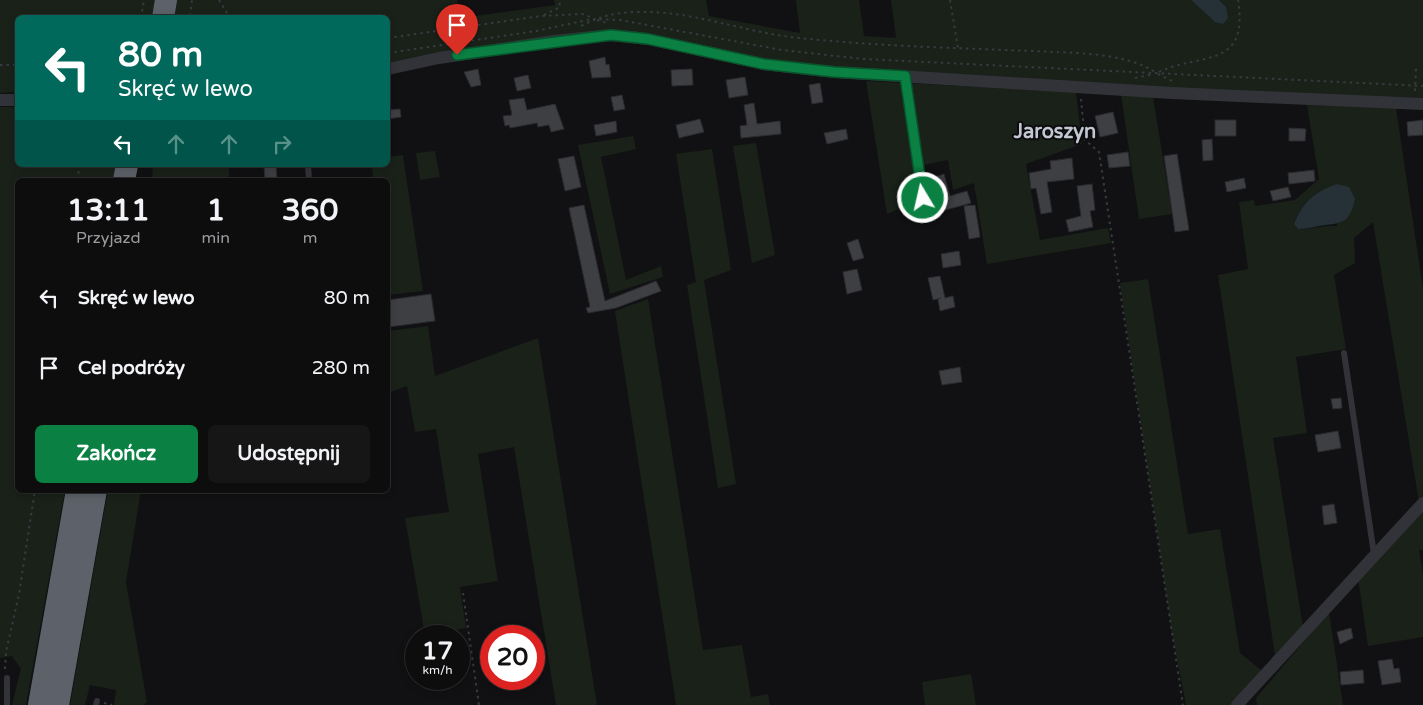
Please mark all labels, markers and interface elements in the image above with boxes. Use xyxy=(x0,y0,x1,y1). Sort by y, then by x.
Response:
pin xyxy=(436,4,478,55)
icon: arrive xyxy=(443,11,471,39)
text: 80 m xyxy=(118,34,203,76)
icon: left xyxy=(35,35,100,100)
text: Skręć w lewo xyxy=(118,76,253,102)
district label: Jaroszyn xyxy=(1013,120,1096,144)
icon: left xyxy=(109,130,137,158)
icon: ahead xyxy=(162,130,190,158)
icon: ahead xyxy=(215,130,243,158)
icon: right xyxy=(268,130,296,158)
position arrow xyxy=(896,171,948,223)
text: 13:11 xyxy=(67,192,150,229)
text: 1 xyxy=(206,192,225,229)
text: 360 xyxy=(282,192,338,229)
text: Przyjazd xyxy=(76,228,141,248)
text: min xyxy=(202,228,230,248)
text: m xyxy=(303,228,317,248)
icon: left xyxy=(35,284,63,312)
text: Skręć w lewo xyxy=(78,287,195,309)
text: 80 m xyxy=(324,287,370,309)
icon: arrive xyxy=(35,354,63,382)
text: Cel podróży xyxy=(78,357,185,379)
text: 280 m xyxy=(312,357,370,379)
button: Zakończ xyxy=(35,425,198,483)
button: Udostępnij xyxy=(208,425,370,483)
speed limit sign: 20 xyxy=(480,625,545,690)
text: 17 xyxy=(422,636,453,666)
text: km/h xyxy=(422,663,453,677)

